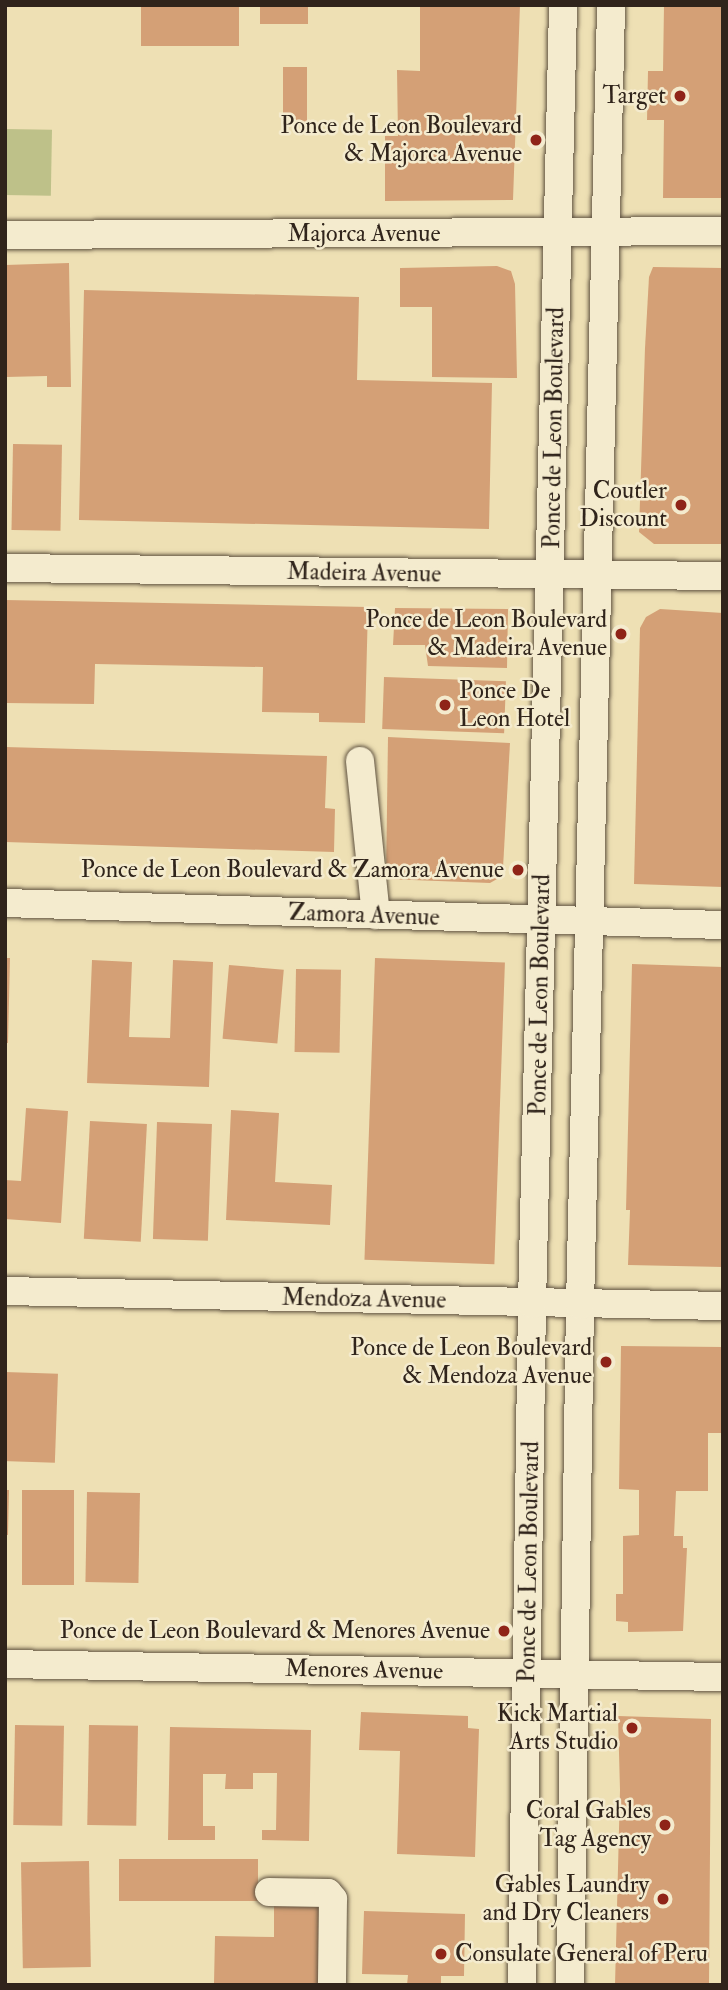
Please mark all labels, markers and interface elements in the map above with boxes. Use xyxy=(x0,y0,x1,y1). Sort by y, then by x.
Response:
place label: Target xyxy=(603,82,666,110)
marker: Target xyxy=(672,88,688,104)
place label: Ponce de Leon Boulevard & Majorca Avenue xyxy=(280,112,522,168)
marker: Ponce de Leon Boulevard & Majorca Avenue xyxy=(528,132,544,148)
street label: Majorca Avenue xyxy=(288,220,440,248)
street label: Ponce de Leon Boulevard xyxy=(537,307,571,549)
place label: Coutler Discount xyxy=(579,477,667,533)
marker: Coutler Discount xyxy=(673,497,689,513)
street label: Madeira Avenue xyxy=(287,557,441,589)
place label: Ponce de Leon Boulevard & Madeira Avenue xyxy=(365,606,607,662)
marker: Ponce de Leon Boulevard & Madeira Avenue xyxy=(613,626,629,642)
place label: Ponce De Leon Hotel xyxy=(459,677,570,733)
marker: Ponce De Leon Hotel xyxy=(437,697,453,713)
place label: Ponce de Leon Boulevard & Zamora Avenue xyxy=(81,856,504,884)
marker: Ponce de Leon Boulevard & Zamora Avenue xyxy=(510,862,526,878)
street label: Ponce de Leon Boulevard xyxy=(523,874,557,1116)
street label: Zamora Avenue xyxy=(288,898,440,932)
street label: Mendoza Avenue xyxy=(281,1283,447,1315)
place label: Ponce de Leon Boulevard & Mendoza Avenue xyxy=(350,1334,592,1390)
marker: Ponce de Leon Boulevard & Mendoza Avenue xyxy=(598,1354,614,1370)
street label: Ponce de Leon Boulevard xyxy=(512,1441,546,1683)
place label: Ponce de Leon Boulevard & Menores Avenue xyxy=(60,1617,490,1645)
marker: Ponce de Leon Boulevard & Menores Avenue xyxy=(496,1623,512,1639)
street label: Menores Avenue xyxy=(285,1654,443,1686)
place label: Kick Martial Arts Studio xyxy=(497,1700,618,1756)
marker: Kick Martial Arts Studio xyxy=(624,1720,640,1736)
place label: Coral Gables Tag Agency xyxy=(526,1797,651,1853)
marker: Coral Gables Tag Agency xyxy=(657,1817,673,1833)
place label: Gables Laundry and Dry Cleaners xyxy=(483,1871,649,1927)
marker: Gables Laundry and Dry Cleaners xyxy=(655,1891,671,1907)
place label: Consulate General of Peru xyxy=(455,1940,708,1968)
marker: Consulate General of Peru xyxy=(433,1946,449,1962)

